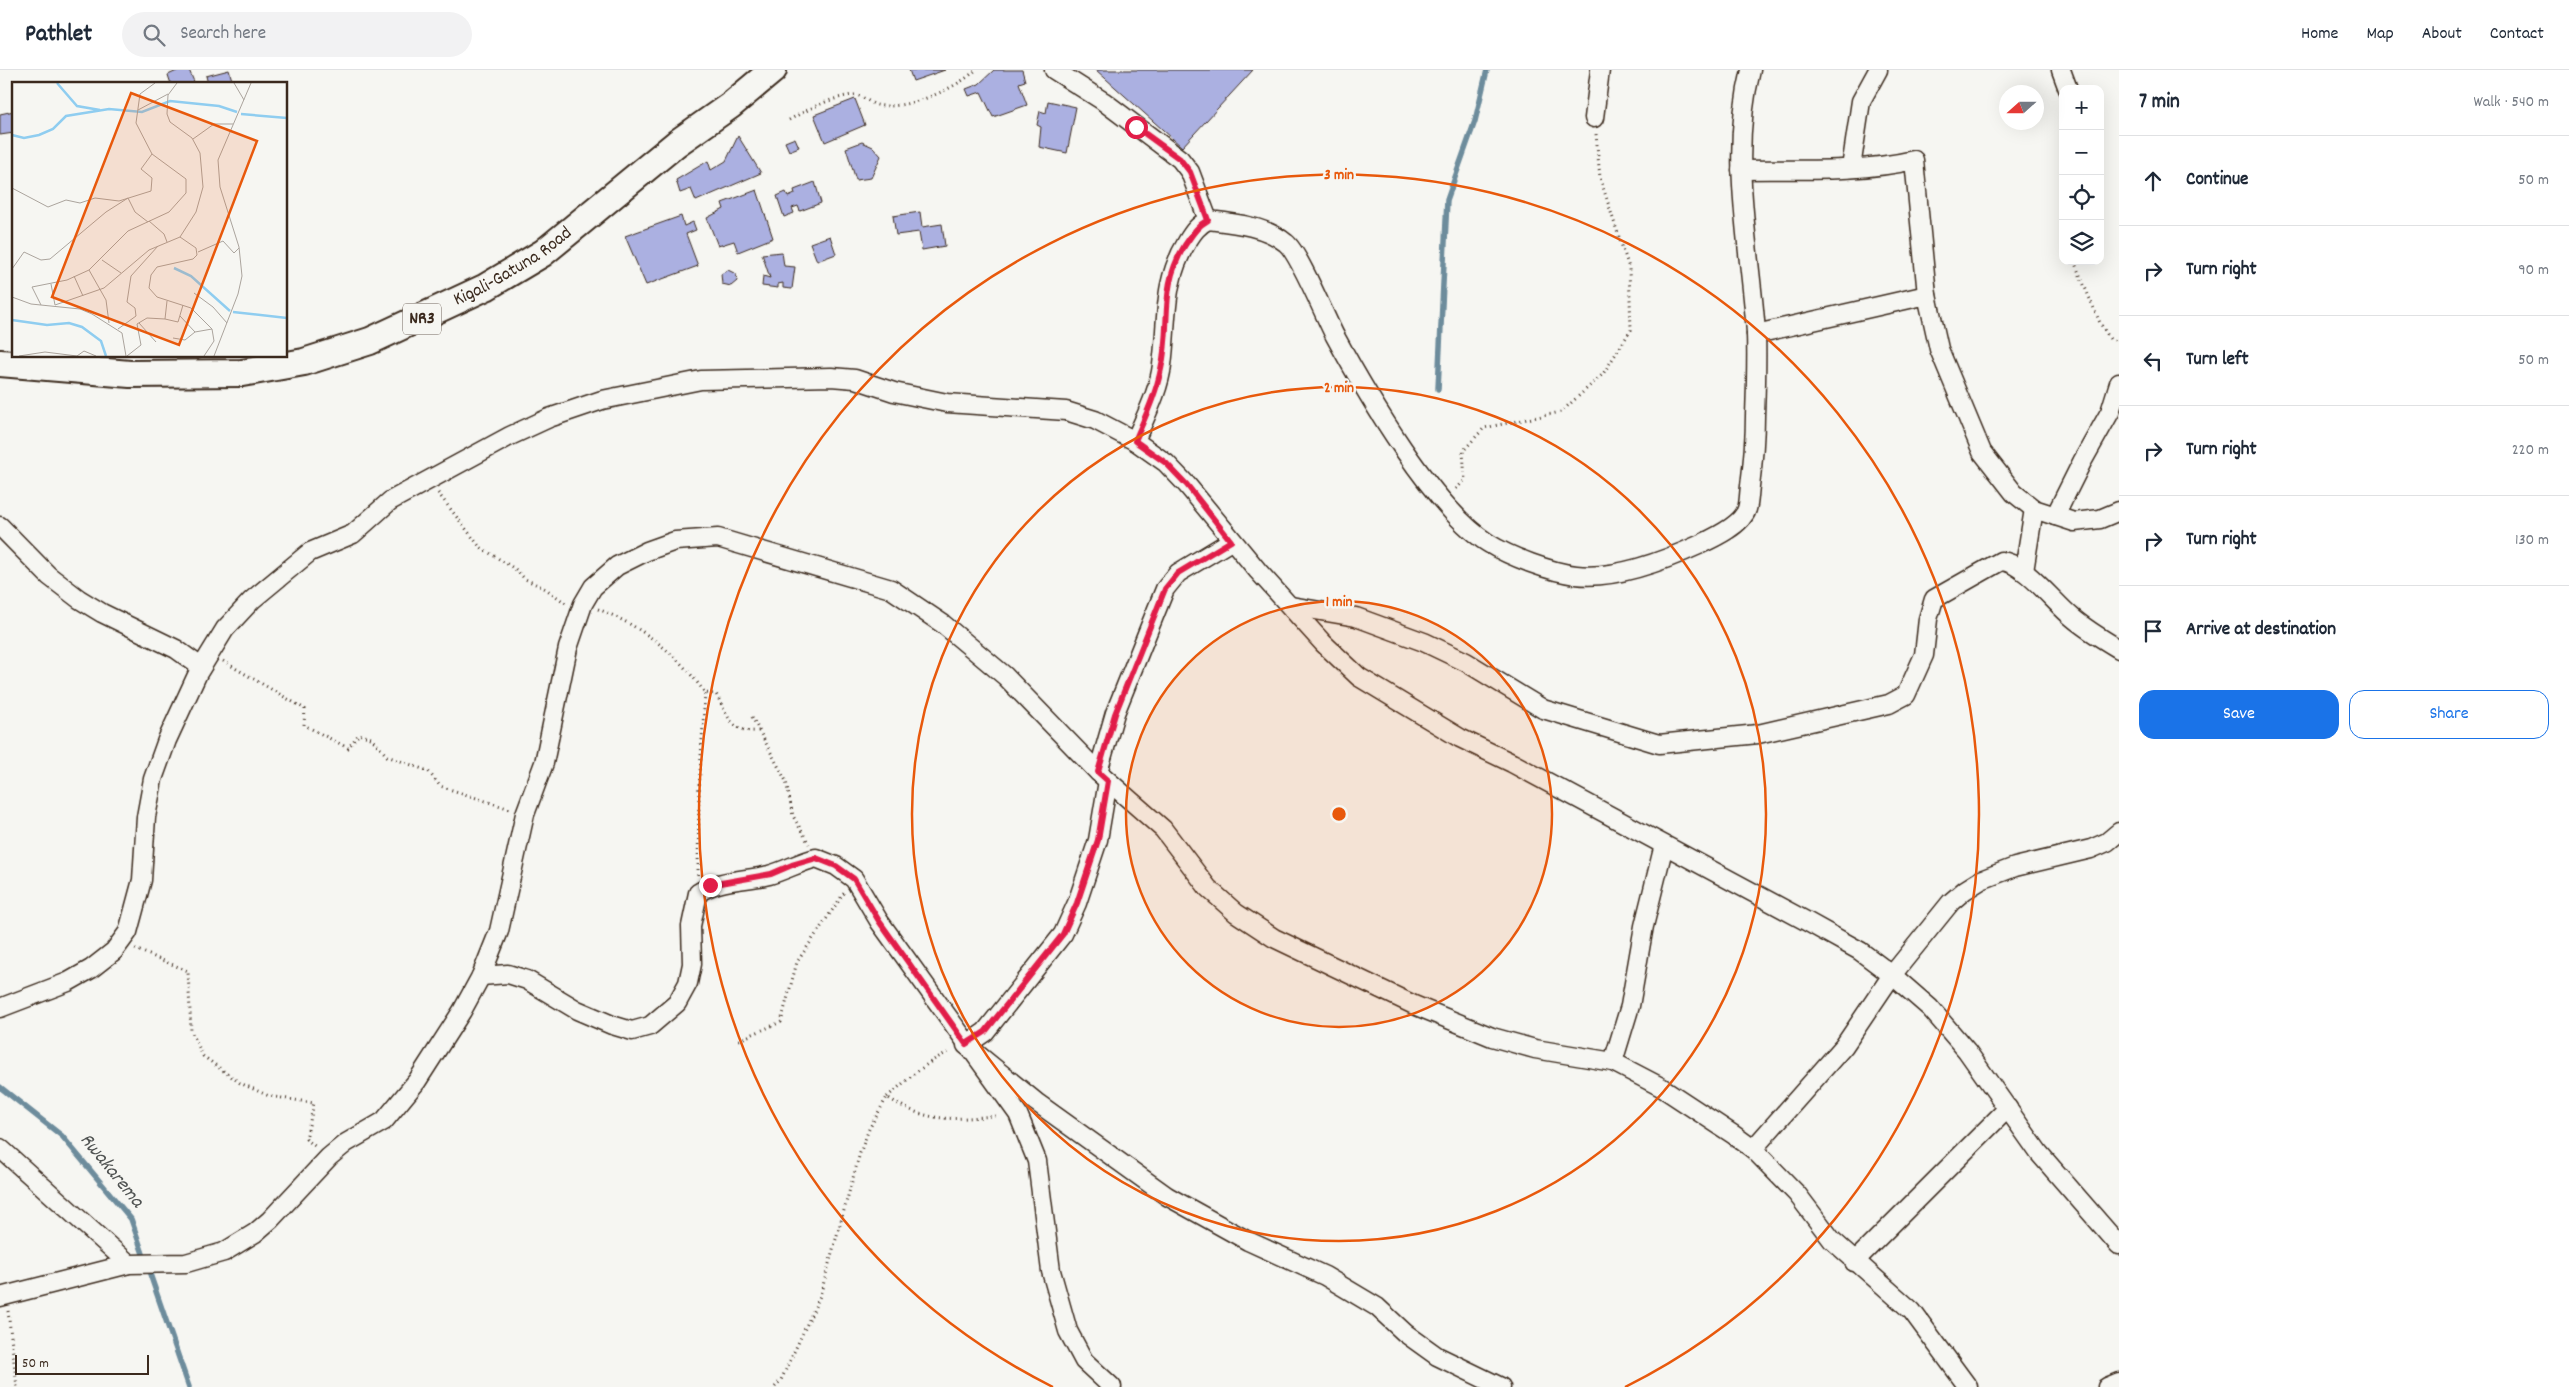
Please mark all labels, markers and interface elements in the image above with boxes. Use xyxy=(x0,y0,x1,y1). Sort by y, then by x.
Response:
search box xyxy=(122,12,472,57)
text: Pathlet xyxy=(25,18,92,52)
icon: search xyxy=(140,21,168,49)
text: Search here xyxy=(180,21,266,48)
text: Home xyxy=(2301,22,2338,47)
text: Map xyxy=(2366,22,2394,47)
text: About xyxy=(2422,22,2462,47)
text: Contact xyxy=(2490,22,2544,47)
inset map xyxy=(12,82,288,358)
north arrow xyxy=(1999,85,2044,130)
map controls xyxy=(2059,85,2104,265)
button: + xyxy=(2059,85,2104,130)
text: 7 min xyxy=(2139,88,2180,118)
text: Walk · 540 m xyxy=(2474,91,2549,114)
route start xyxy=(1125,116,1148,139)
button: − xyxy=(2059,130,2104,175)
text: 3 min xyxy=(1324,165,1354,187)
icon: ahead xyxy=(2139,167,2167,195)
text: Continue xyxy=(2186,167,2248,194)
text: 50 m xyxy=(2518,169,2549,192)
button: locate xyxy=(2059,175,2104,220)
button: layers xyxy=(2059,220,2104,265)
street label: Kigali-Gatuna Road xyxy=(449,221,578,314)
icon: right xyxy=(2139,257,2167,285)
text: Turn right xyxy=(2186,257,2257,284)
text: 90 m xyxy=(2518,259,2549,282)
road number: NR3 xyxy=(403,303,441,334)
icon: left xyxy=(2139,347,2167,375)
text: Turn left xyxy=(2186,347,2249,374)
text: 50 m xyxy=(2518,349,2549,372)
text: 2 min xyxy=(1324,378,1354,400)
icon: right xyxy=(2139,437,2167,465)
text: Turn right xyxy=(2186,437,2257,464)
text: 220 m xyxy=(2512,439,2549,462)
icon: right xyxy=(2139,527,2167,555)
text: Turn right xyxy=(2186,527,2257,554)
text: 130 m xyxy=(2515,529,2549,552)
text: 1 min xyxy=(1326,592,1352,614)
icon: arrive xyxy=(2139,617,2167,645)
text: Arrive at destination xyxy=(2186,617,2336,644)
button: Save xyxy=(2139,690,2339,739)
button: Share xyxy=(2349,690,2549,739)
centre of rings xyxy=(1330,805,1348,823)
route end xyxy=(699,874,722,897)
water label: Rwakarema xyxy=(72,1128,151,1216)
scale bar xyxy=(15,1352,149,1375)
text: 50 m xyxy=(22,1354,49,1374)

